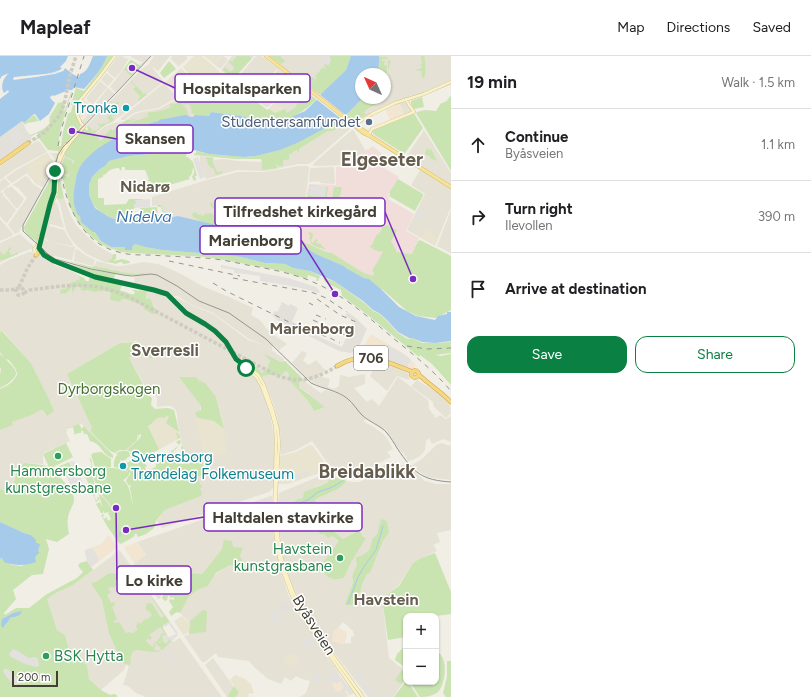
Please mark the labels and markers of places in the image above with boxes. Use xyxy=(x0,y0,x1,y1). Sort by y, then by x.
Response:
callout: Hospitalsparken xyxy=(175,74,310,102)
place label: Tronka xyxy=(74,99,118,117)
marker: Tronka xyxy=(121,103,131,113)
place label: Studentersamfundet xyxy=(221,113,361,131)
marker: Studentersamfundet xyxy=(364,117,374,127)
callout: Skansen xyxy=(117,125,193,153)
callout: Tilfredshet kirkegård xyxy=(215,198,385,226)
callout: Marienborg xyxy=(200,226,301,254)
place label: Sverresborg Trøndelag Folkemuseum xyxy=(131,448,294,483)
marker: Hammersborg kunstgressbane xyxy=(53,451,63,461)
marker: Sverresborg Trøndelag Folkemuseum xyxy=(118,461,128,471)
place label: Hammersborg kunstgressbane xyxy=(5,462,111,497)
callout: Haltdalen stavkirke xyxy=(204,503,362,531)
place label: Havstein kunstgrasbane xyxy=(234,540,332,575)
marker: Havstein kunstgrasbane xyxy=(335,553,345,563)
callout: Lo kirke xyxy=(117,566,191,594)
place label: BSK Hytta xyxy=(54,647,123,665)
marker: BSK Hytta xyxy=(41,651,51,661)

